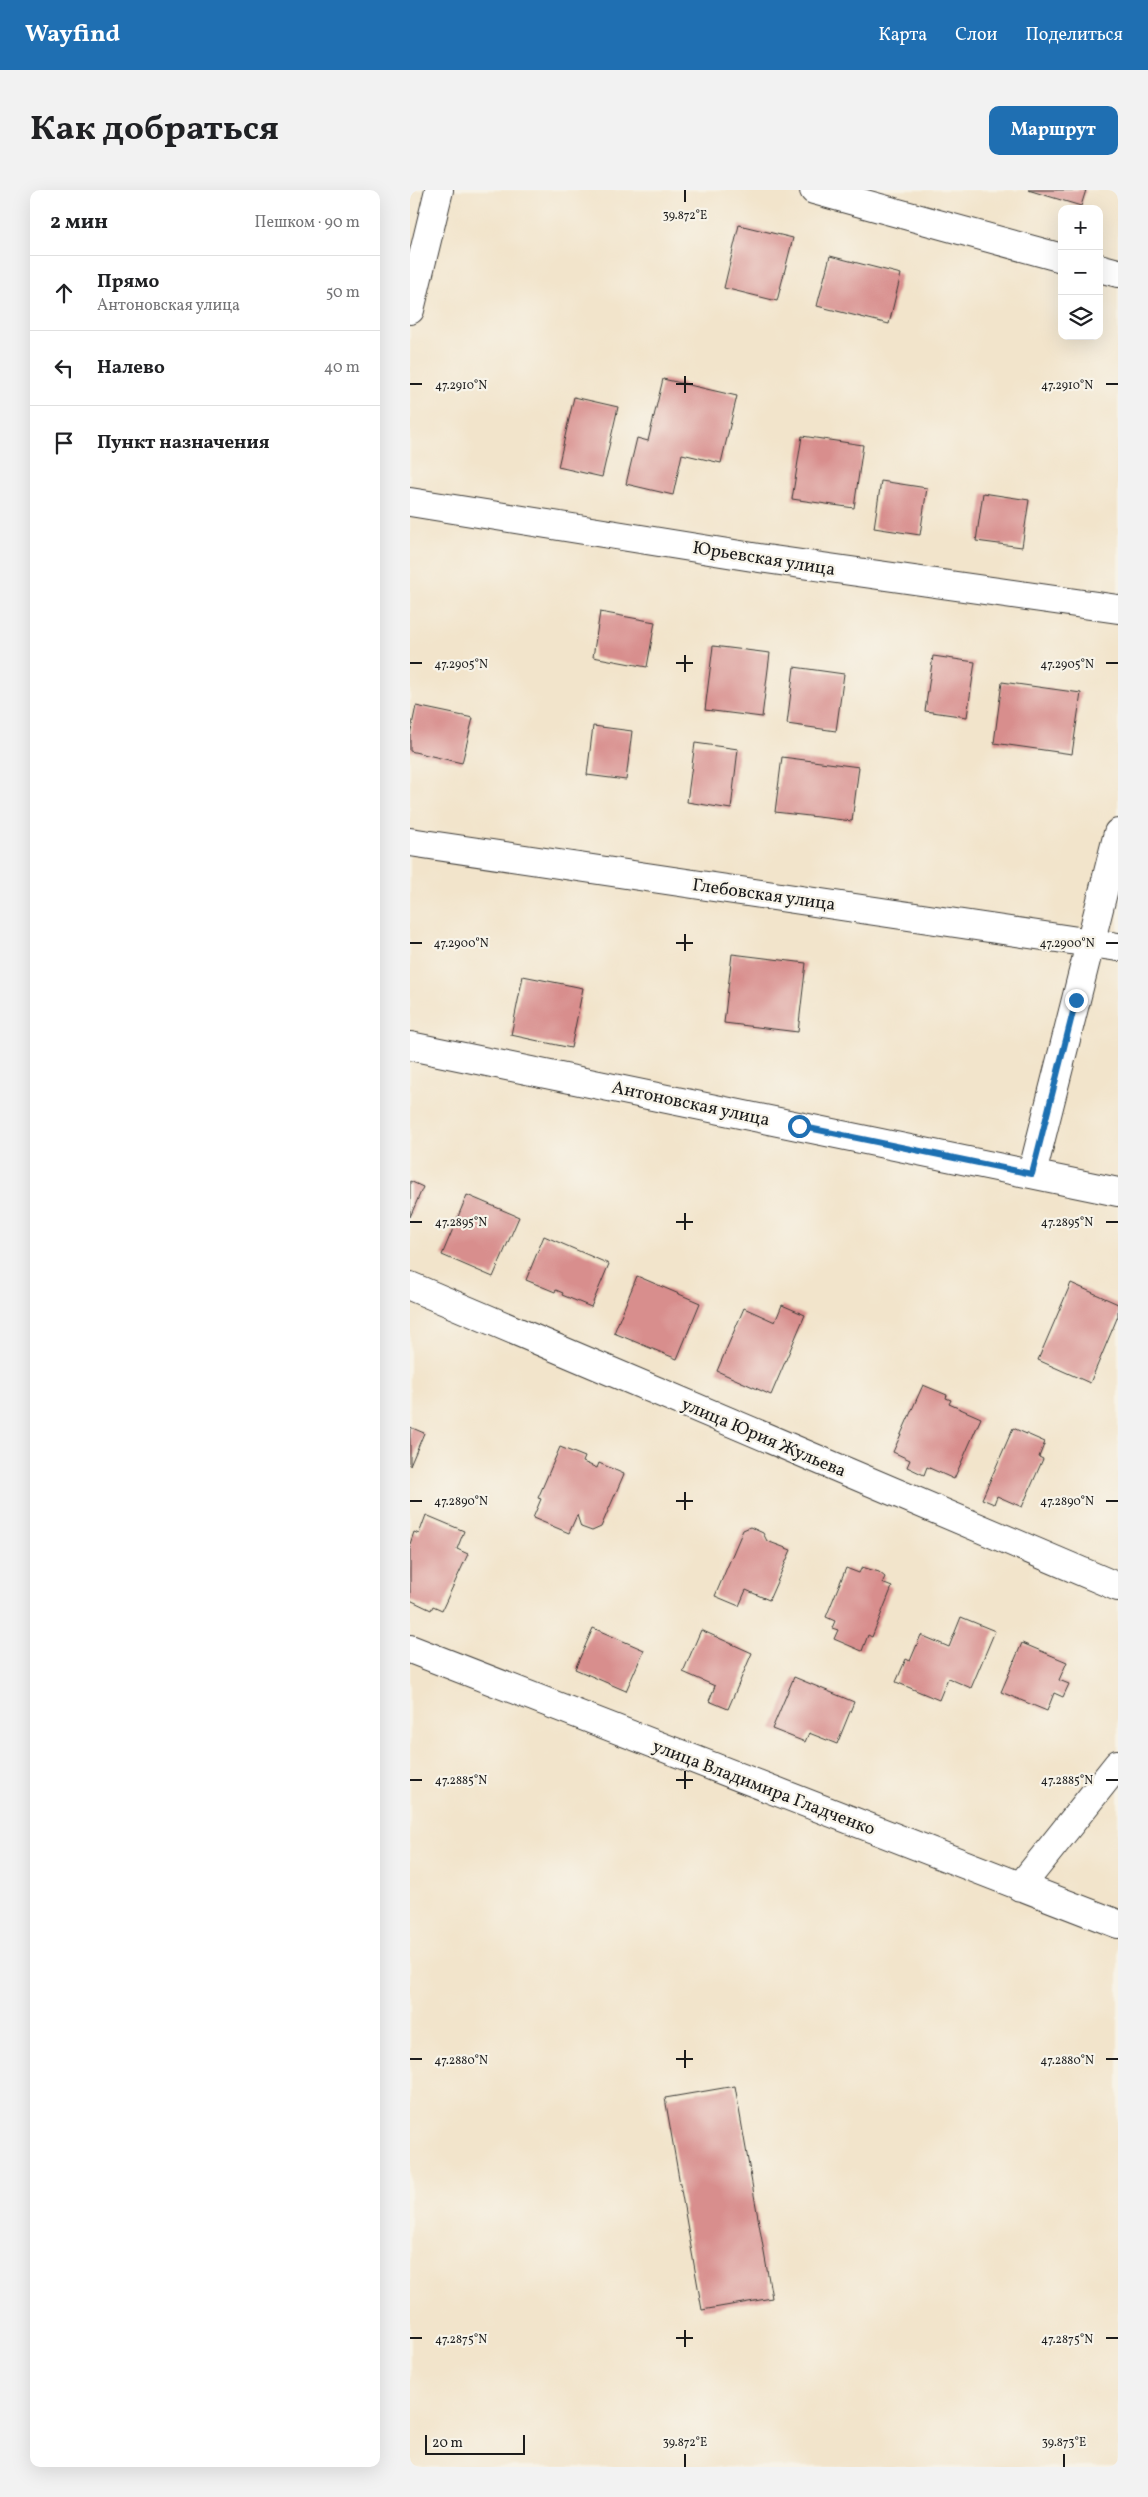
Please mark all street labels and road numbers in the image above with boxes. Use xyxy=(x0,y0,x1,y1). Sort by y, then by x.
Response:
street label: Юрьевская улица xyxy=(691,536,837,583)
street label: Глебовская улица xyxy=(691,873,837,918)
street label: Антоновская улица xyxy=(609,1076,772,1133)
street label: улица Юрия Жульева xyxy=(677,1392,850,1484)
street label: улица Владимира Гладченко xyxy=(648,1734,878,1842)

